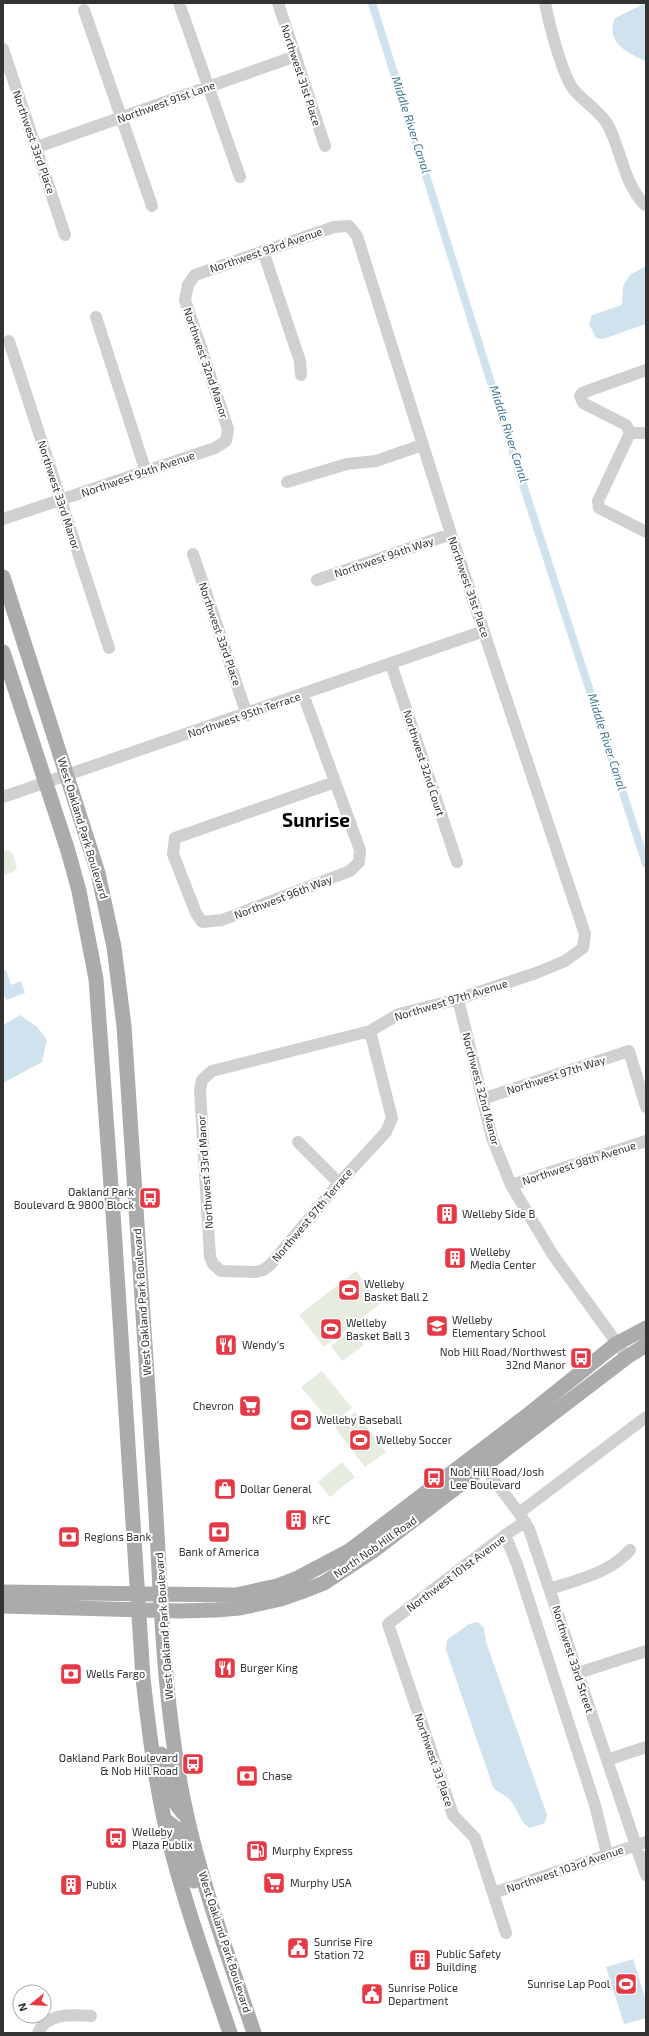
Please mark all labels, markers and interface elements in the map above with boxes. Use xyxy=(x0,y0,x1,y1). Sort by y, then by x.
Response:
street label: Northwest 31st Place xyxy=(279,22,324,127)
water label: Middle River Canal xyxy=(390,74,434,175)
street label: Northwest 91st Lane xyxy=(115,78,217,125)
street label: Northwest 33rd Place xyxy=(11,88,58,195)
street label: Northwest 93rd Avenue xyxy=(208,224,324,275)
street label: Northwest 32nd Manor xyxy=(181,306,232,421)
water label: Middle River Canal xyxy=(488,383,532,484)
street label: Northwest 33rd Manor xyxy=(36,439,83,552)
street label: Northwest 94th Avenue xyxy=(80,448,196,499)
street label: Northwest 94th Way xyxy=(332,533,435,580)
street label: Northwest 31st Place xyxy=(446,535,493,639)
street label: Northwest 33rd Place xyxy=(197,580,244,687)
street label: Northwest 95th Terrace xyxy=(186,689,302,740)
water label: Middle River Canal xyxy=(586,691,630,792)
street label: Northwest 32nd Court xyxy=(401,708,448,818)
street label: West Oakland Park Boulevard xyxy=(56,755,111,900)
district label: Sunrise xyxy=(282,808,350,831)
street label: Northwest 96th Way xyxy=(232,872,334,921)
street label: Northwest 97th Avenue xyxy=(393,976,509,1023)
street label: Northwest 32nd Manor xyxy=(460,1031,503,1147)
street label: Northwest 97th Way xyxy=(505,1052,607,1097)
street label: Northwest 33rd Manor xyxy=(194,1114,215,1229)
street label: Northwest 98th Avenue xyxy=(520,1138,637,1187)
street label: Northwest 97th Terrace xyxy=(269,1165,355,1264)
place label: Oakland Park Boulevard & 9800 Block xyxy=(14,1185,134,1211)
bus stop icon: Oakland Park Boulevard & 9800 Block xyxy=(137,1185,163,1211)
building icon: Welleby Side B xyxy=(434,1201,460,1227)
place label: Welleby Side B xyxy=(462,1207,535,1220)
street label: West Oakland Park Boulevard xyxy=(130,1228,153,1376)
building icon: Welleby Media Center xyxy=(442,1245,468,1271)
place label: Welleby Media Center xyxy=(470,1245,537,1271)
sports icon: Welleby Basket Ball 2 xyxy=(336,1277,362,1303)
place label: Welleby Basket Ball 2 xyxy=(364,1277,428,1303)
school or university icon: Welleby Elementary School xyxy=(424,1313,450,1339)
place label: Welleby Elementary School xyxy=(452,1313,546,1339)
sports icon: Welleby Basket Ball 3 xyxy=(318,1316,344,1342)
place label: Welleby Basket Ball 3 xyxy=(346,1316,410,1342)
restaurant icon: Wendy's xyxy=(213,1332,239,1358)
place label: Wendy's xyxy=(242,1338,285,1351)
place label: Nob Hill Road/Northwest 32nd Manor xyxy=(440,1345,567,1371)
bus stop icon: Nob Hill Road/Northwest 32nd Manor xyxy=(568,1345,594,1371)
supermarket icon: Chevron xyxy=(237,1393,263,1419)
place label: Chevron xyxy=(193,1399,234,1412)
sports icon: Welleby Baseball xyxy=(288,1407,314,1433)
place label: Welleby Baseball xyxy=(316,1413,403,1426)
sports icon: Welleby Soccer xyxy=(347,1427,373,1453)
place label: Welleby Soccer xyxy=(376,1433,453,1446)
bus stop icon: Nob Hill Road/Josh Lee Boulevard xyxy=(421,1465,447,1491)
place label: Nob Hill Road/Josh Lee Boulevard xyxy=(450,1465,544,1491)
shop icon: Dollar General xyxy=(212,1476,238,1502)
place label: Dollar General xyxy=(240,1482,312,1495)
building icon: KFC xyxy=(283,1507,309,1533)
place label: KFC xyxy=(312,1513,331,1526)
street label: North Nob Hill Road xyxy=(331,1513,419,1580)
bank icon: Bank of America xyxy=(206,1519,232,1545)
bank icon: Regions Bank xyxy=(56,1524,82,1550)
place label: Regions Bank xyxy=(84,1530,151,1543)
street label: Northwest 101st Avenue xyxy=(404,1531,508,1614)
place label: Bank of America xyxy=(179,1545,259,1558)
street label: West Oakland Park Boulevard xyxy=(152,1552,175,1700)
street label: Northwest 33rd Street xyxy=(550,1604,597,1714)
restaurant icon: Burger King xyxy=(212,1655,238,1681)
bank icon: Wells Fargo xyxy=(58,1661,84,1687)
place label: Burger King xyxy=(240,1661,298,1674)
place label: Wells Fargo xyxy=(86,1667,145,1680)
street label: Northwest 33 Place xyxy=(412,1711,457,1808)
place label: Oakland Park Boulevard & Nob Hill Road xyxy=(59,1751,178,1777)
bus stop icon: Oakland Park Boulevard & Nob Hill Road xyxy=(180,1751,206,1777)
bank icon: Chase xyxy=(234,1763,260,1789)
place label: Chase xyxy=(262,1769,292,1782)
bus stop icon: Welleby Plaza Publix xyxy=(103,1825,129,1851)
place label: Welleby Plaza Publix xyxy=(132,1825,193,1851)
fuel station icon: Murphy Express xyxy=(244,1838,270,1864)
street label: Northwest 103rd Avenue xyxy=(505,1842,625,1895)
place label: Murphy Express xyxy=(272,1844,353,1857)
street label: West Oakland Park Boulevard xyxy=(196,1870,254,2014)
supermarket icon: Murphy USA xyxy=(261,1870,287,1896)
building icon: Publix xyxy=(58,1872,84,1898)
place label: Murphy USA xyxy=(290,1876,352,1889)
place label: Publix xyxy=(86,1878,117,1891)
public building icon: Sunrise Fire Station 72 xyxy=(285,1935,311,1961)
place label: Sunrise Fire Station 72 xyxy=(314,1935,373,1961)
building icon: Public Safety Building xyxy=(407,1947,433,1973)
place label: Public Safety Building xyxy=(436,1947,501,1973)
sports icon: Sunrise Lap Pool xyxy=(613,1971,639,1997)
place label: Sunrise Lap Pool xyxy=(527,1977,611,1990)
public building icon: Sunrise Police Department xyxy=(359,1981,385,2007)
place label: Sunrise Police Department xyxy=(388,1981,458,2007)
north arrow xyxy=(12,1984,52,2024)
text: N xyxy=(15,2001,29,2013)

